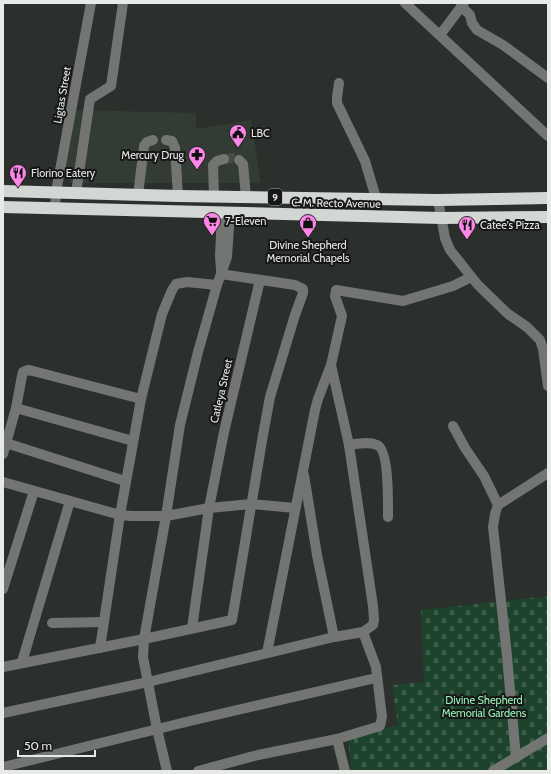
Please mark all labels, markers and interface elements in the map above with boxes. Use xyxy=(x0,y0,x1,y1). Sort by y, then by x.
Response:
street label: Ligtas Street xyxy=(50,65,74,125)
public building icon: LBC xyxy=(228,123,248,148)
place label: LBC xyxy=(251,126,270,140)
pharmacy icon: Mercury Drug xyxy=(187,145,207,170)
place label: Mercury Drug xyxy=(121,148,185,162)
restaurant icon: Florino Eatery xyxy=(8,163,28,188)
place label: Florino Eatery xyxy=(31,166,96,180)
road number: 9 xyxy=(268,189,282,205)
street label: C. M. Recto Avenue xyxy=(291,195,381,211)
supermarket icon: 7-Eleven xyxy=(202,211,222,236)
shop icon: Divine Shepherd Memorial Chapels xyxy=(298,213,318,238)
place label: 7-Eleven xyxy=(225,214,266,228)
restaurant icon: Catee's Pizza xyxy=(457,215,477,240)
place label: Catee's Pizza xyxy=(480,218,540,232)
place label: Divine Shepherd Memorial Chapels xyxy=(266,238,350,265)
street label: Catleya Street xyxy=(207,357,235,424)
park label: Divine Shepherd Memorial Gardens xyxy=(442,693,527,720)
scale bar xyxy=(18,732,95,758)
text: 50 m xyxy=(24,738,52,753)

